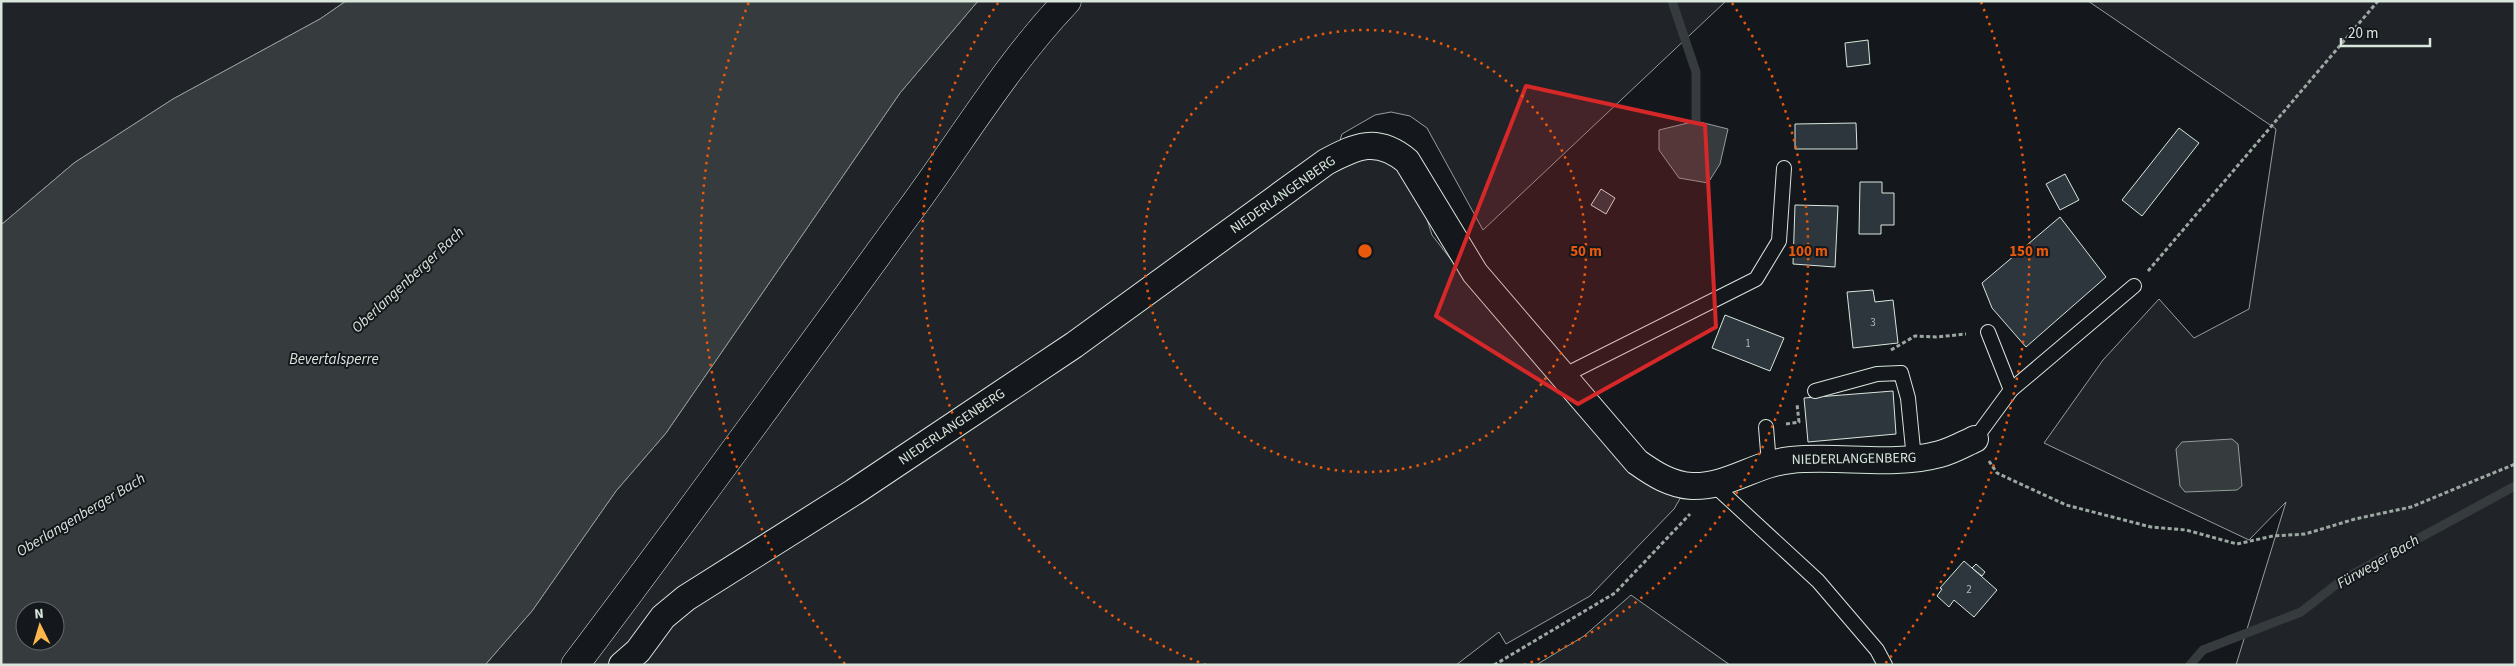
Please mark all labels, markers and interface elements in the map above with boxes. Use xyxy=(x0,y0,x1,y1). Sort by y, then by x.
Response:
scale bar xyxy=(2341,15,2430,47)
text: 20 m xyxy=(2348,23,2378,44)
street label: NIEDERLANGENBERG xyxy=(1226,151,1340,239)
water label: Oberlangenberger Bach xyxy=(347,222,469,338)
text: 50 m xyxy=(1570,241,1602,262)
text: 100 m xyxy=(1788,241,1828,262)
text: 150 m xyxy=(2009,241,2049,262)
centre of rings xyxy=(1356,242,1374,260)
house number: 3 xyxy=(1870,315,1876,330)
house number: 1 xyxy=(1745,336,1751,351)
water label: Bevertalsperre xyxy=(289,349,379,370)
street label: NIEDERLANGENBERG xyxy=(895,384,1009,470)
street label: NIEDERLANGENBERG xyxy=(1791,448,1917,470)
water label: Oberlangenberger Bach xyxy=(13,468,150,562)
water label: Fürweger Bach xyxy=(2333,530,2423,594)
house number: 2 xyxy=(1966,582,1972,597)
north arrow xyxy=(15,601,65,651)
text: N xyxy=(33,604,44,624)

